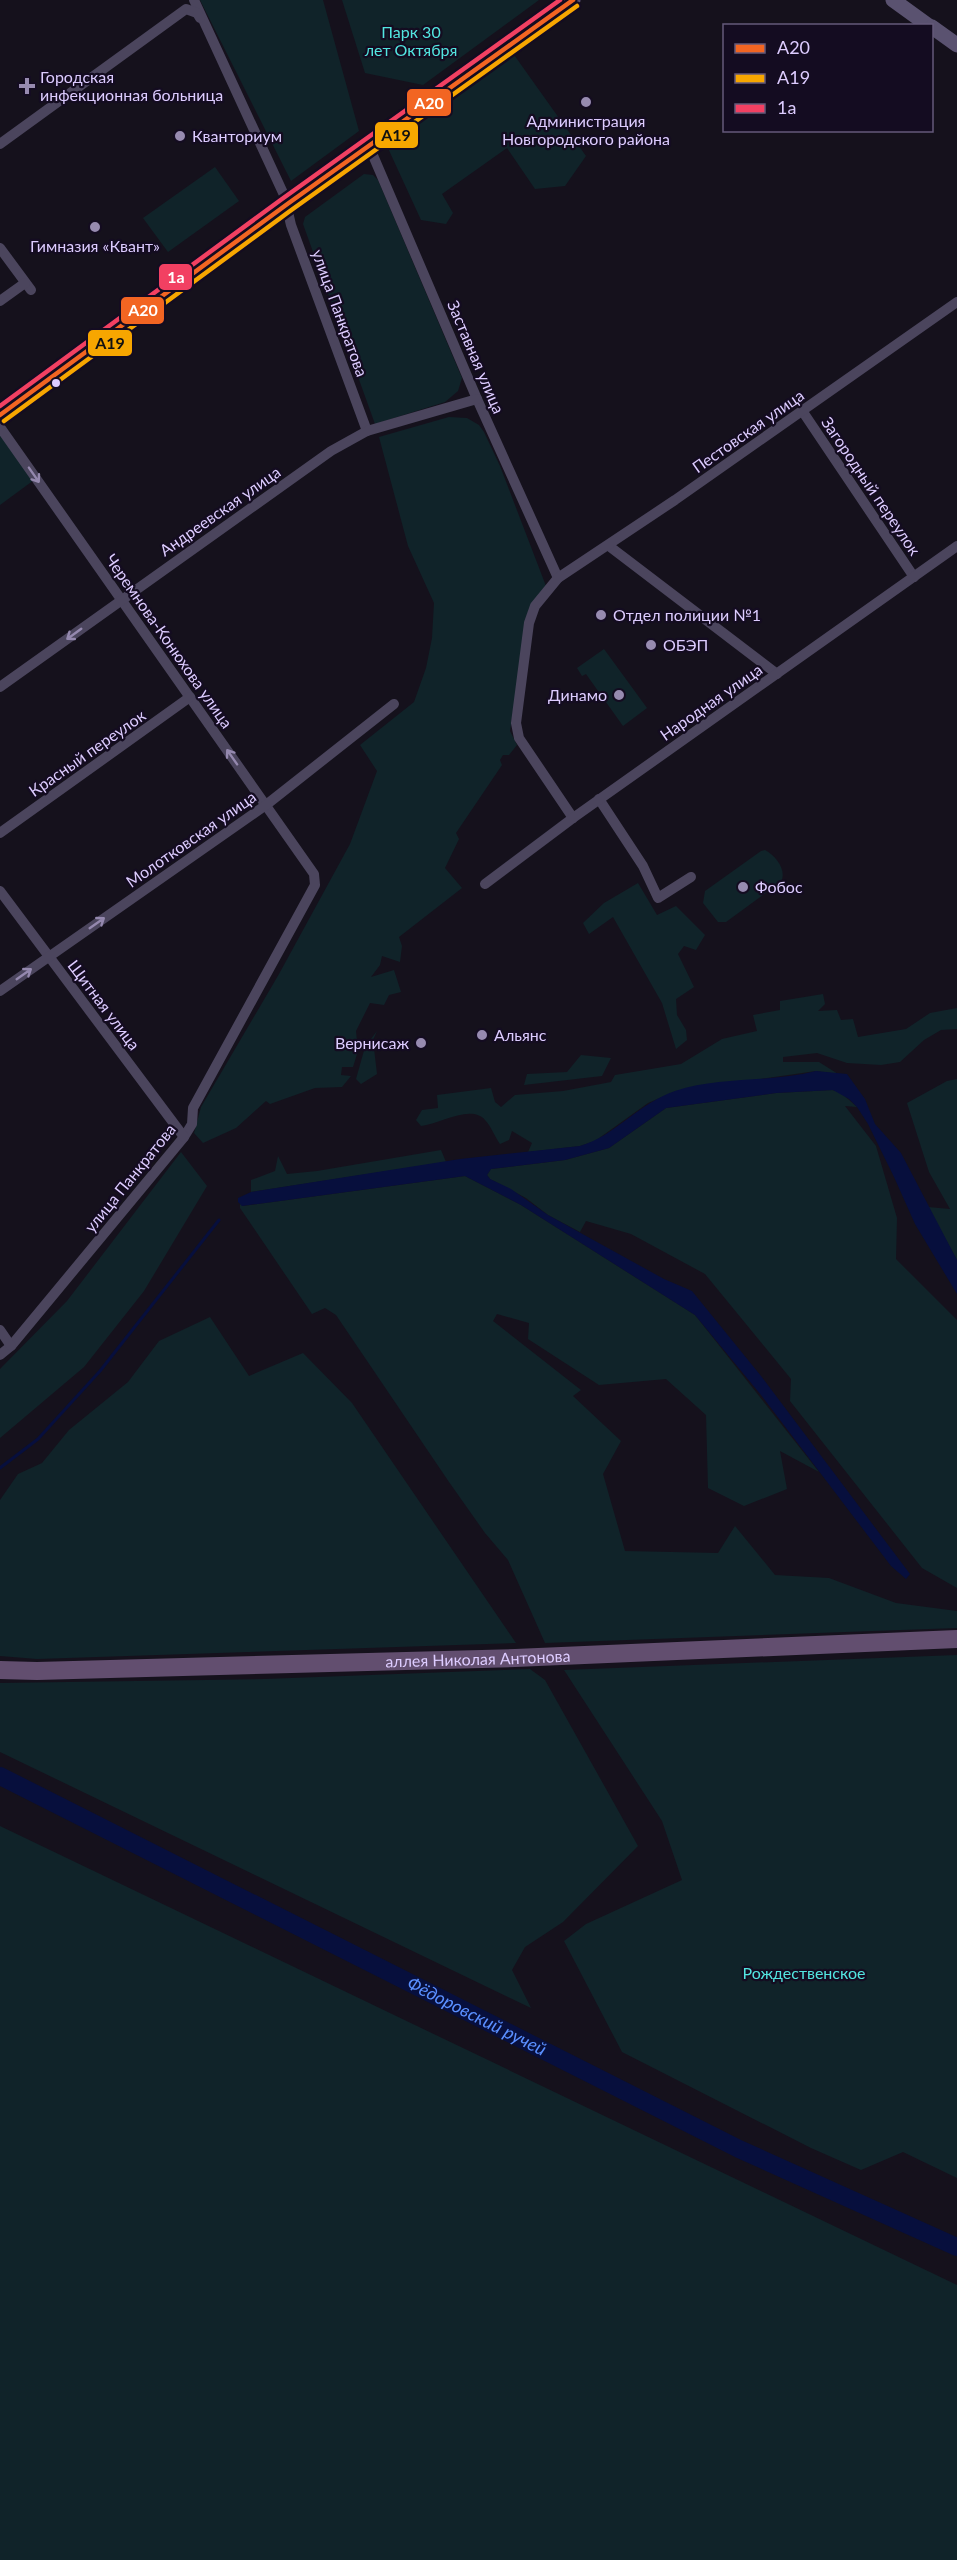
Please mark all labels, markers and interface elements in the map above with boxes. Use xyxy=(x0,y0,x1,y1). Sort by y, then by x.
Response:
park label: Парк 30 лет Октября xyxy=(365,22,457,59)
legend xyxy=(723,24,933,132)
text: А20 xyxy=(777,36,810,58)
text: A19 xyxy=(777,66,810,88)
place label: Городская инфекционная больница xyxy=(40,67,223,104)
marker: Городская инфекционная больница xyxy=(18,77,36,95)
line badge: А20 xyxy=(406,88,452,117)
text: А20 xyxy=(413,93,444,112)
marker: Администрация Новгородского района xyxy=(579,95,593,109)
text: 1a xyxy=(777,96,796,118)
place label: Администрация Новгородского района xyxy=(502,111,670,148)
line badge: A19 xyxy=(374,121,419,149)
text: A19 xyxy=(380,125,411,144)
place label: Кванториум xyxy=(192,126,282,145)
marker: Кванториум xyxy=(173,129,187,143)
marker: Гимназия «Квант» xyxy=(88,220,102,234)
place label: Гимназия «Квант» xyxy=(30,236,160,255)
street label: улица Панкратова xyxy=(309,247,372,379)
line badge: 1a xyxy=(158,263,193,291)
text: 1a xyxy=(167,267,185,286)
line badge: А20 xyxy=(120,296,165,325)
street label: Заставная улица xyxy=(444,297,509,416)
text: А20 xyxy=(127,300,158,319)
line badge: A19 xyxy=(87,329,133,357)
text: A19 xyxy=(94,333,125,352)
unlabelled marker xyxy=(50,377,62,389)
street label: Пестовская улица xyxy=(688,385,807,476)
street label: Загородный переулок xyxy=(818,413,925,559)
street label: Андреевская улица xyxy=(156,462,284,559)
one-way arrow xyxy=(28,466,40,482)
street label: Черемнова-Конюхова улица xyxy=(102,550,237,731)
place label: Отдел полиции №1 xyxy=(613,605,761,624)
marker: Отдел полиции №1 xyxy=(594,608,608,622)
one-way arrow xyxy=(67,627,83,640)
place label: ОБЭП xyxy=(663,635,708,654)
marker: ОБЭП xyxy=(644,638,658,652)
street label: Народная улица xyxy=(656,659,765,744)
place label: Динамо xyxy=(548,685,607,704)
marker: Динамо xyxy=(612,688,626,702)
street label: Красный переулок xyxy=(25,705,149,800)
one-way arrow xyxy=(226,749,238,765)
street label: Молотковская улица xyxy=(122,787,259,891)
place label: Фобос xyxy=(755,877,803,896)
marker: Фобос xyxy=(736,880,750,894)
one-way arrow xyxy=(88,917,104,929)
street label: Щитная улица xyxy=(64,956,144,1053)
one-way arrow xyxy=(16,968,32,980)
place label: Альянс xyxy=(494,1025,547,1044)
marker: Альянс xyxy=(475,1028,489,1042)
place label: Вернисаж xyxy=(335,1033,409,1052)
marker: Вернисаж xyxy=(414,1036,428,1050)
street label: улица Панкратова xyxy=(80,1120,179,1236)
street label: аллея Николая Антонова xyxy=(385,1646,571,1671)
park label: Рождественское xyxy=(743,1963,865,1982)
water label: Фёдоровский ручей xyxy=(404,1971,550,2060)

